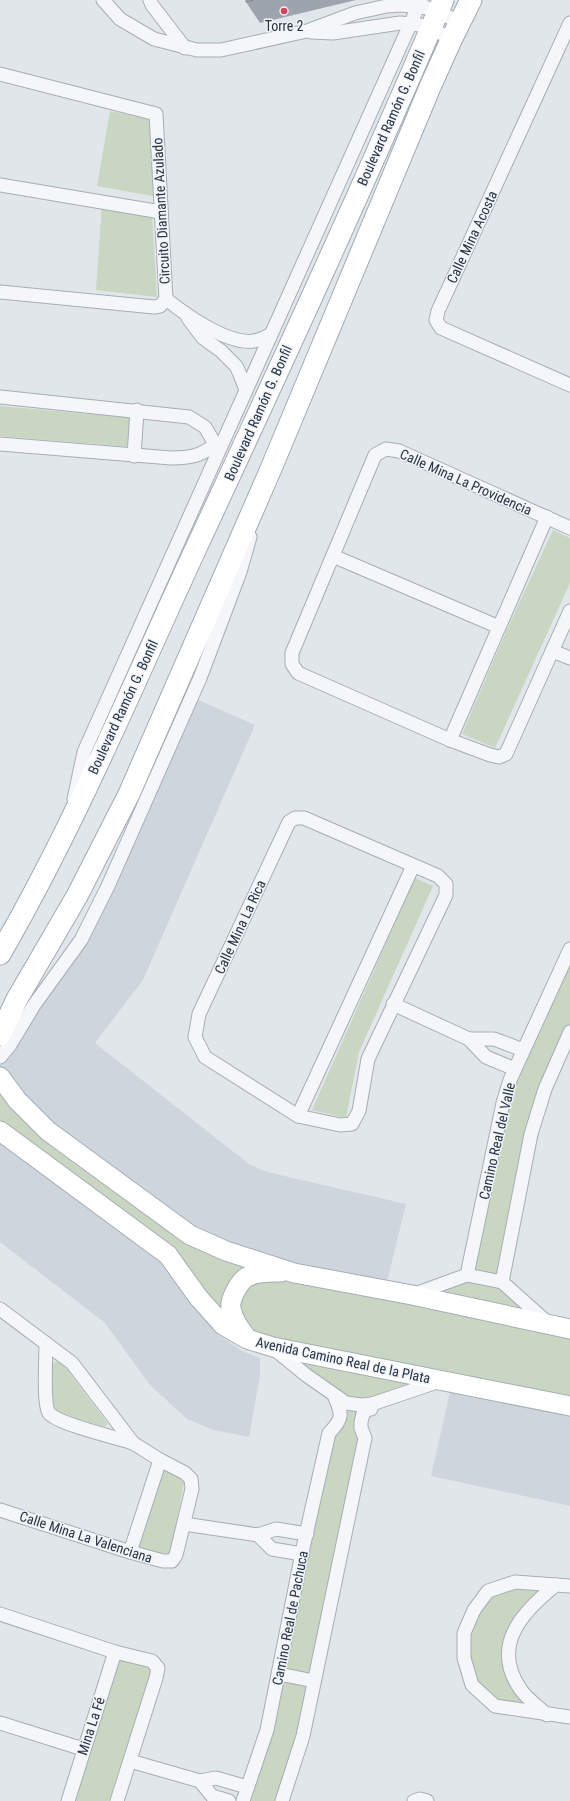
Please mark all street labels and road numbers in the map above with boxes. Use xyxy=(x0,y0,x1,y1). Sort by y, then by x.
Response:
street label: Boulevard Ramón G. Bonfil xyxy=(354,48,428,188)
street label: Circuito Diamante Azulado xyxy=(149,137,173,285)
street label: Calle Mina Acosta xyxy=(444,188,500,286)
street label: Boulevard Ramón G. Bonfil xyxy=(221,343,295,483)
street label: Calle Mina La Providencia xyxy=(398,446,534,518)
street label: Boulevard Ramón G. Bonfil xyxy=(85,637,161,777)
street label: Calle Mina La Rica xyxy=(211,878,269,976)
street label: Camino Real del Valle xyxy=(476,1080,518,1201)
street label: Avenida Camino Real de la Plata xyxy=(254,1334,432,1386)
street label: Calle Mina La Valenciana xyxy=(18,1508,154,1566)
street label: Camino Real de Pachuca xyxy=(269,1549,311,1687)
street label: Mina La Fé xyxy=(74,1694,108,1757)

